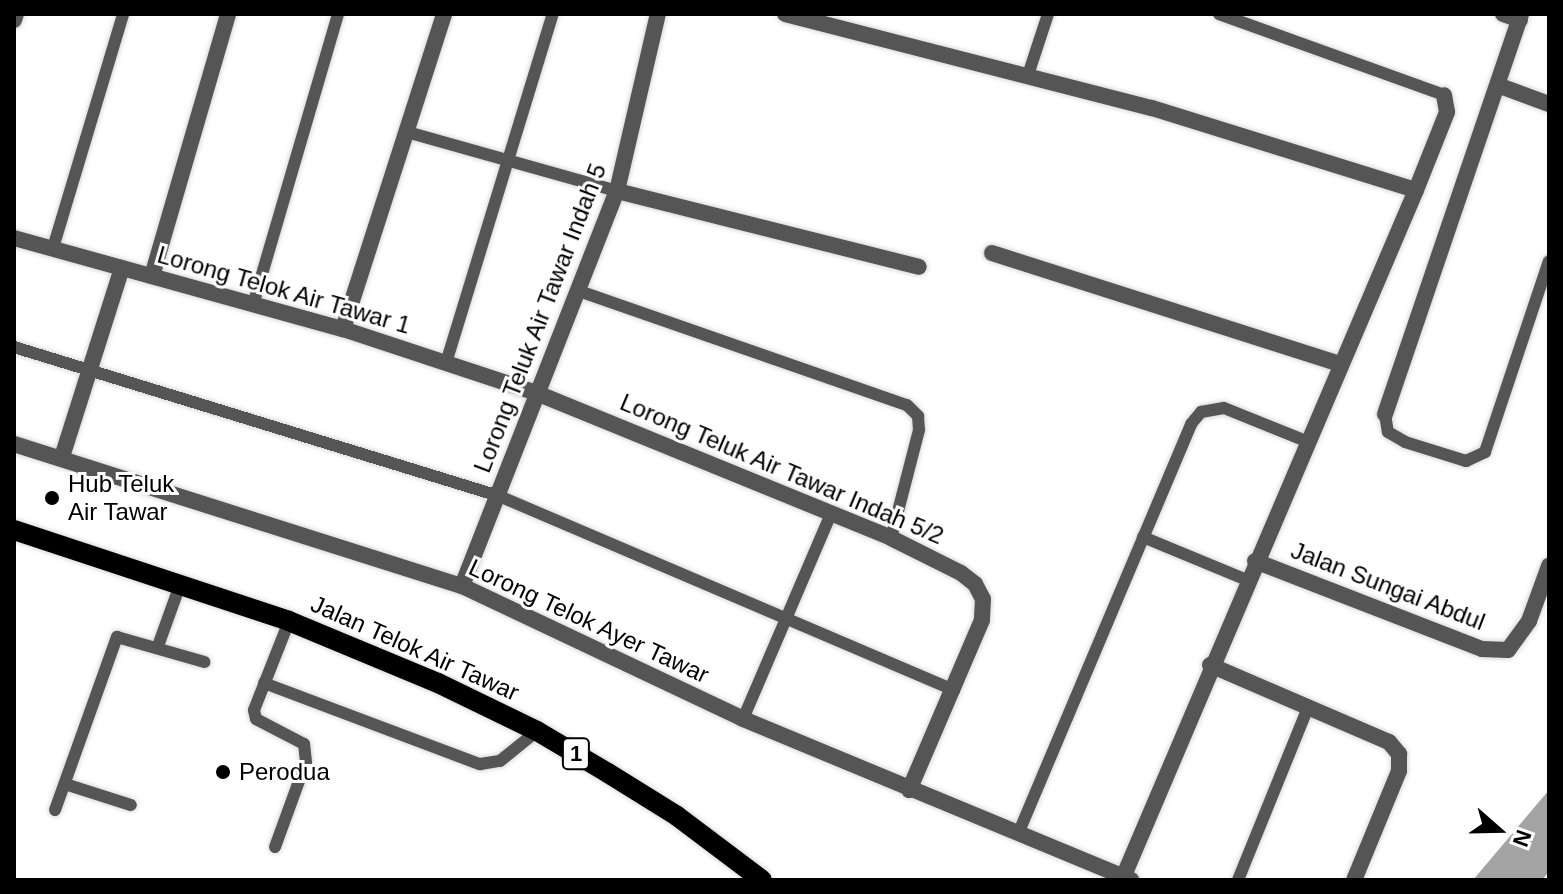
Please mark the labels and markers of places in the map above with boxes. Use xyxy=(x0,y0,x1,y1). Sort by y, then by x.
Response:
place label: Hub Teluk Air Tawar xyxy=(68,470,175,526)
marker: Hub Teluk Air Tawar xyxy=(43,489,61,507)
place label: Perodua xyxy=(239,758,330,786)
marker: Perodua xyxy=(214,763,232,781)

